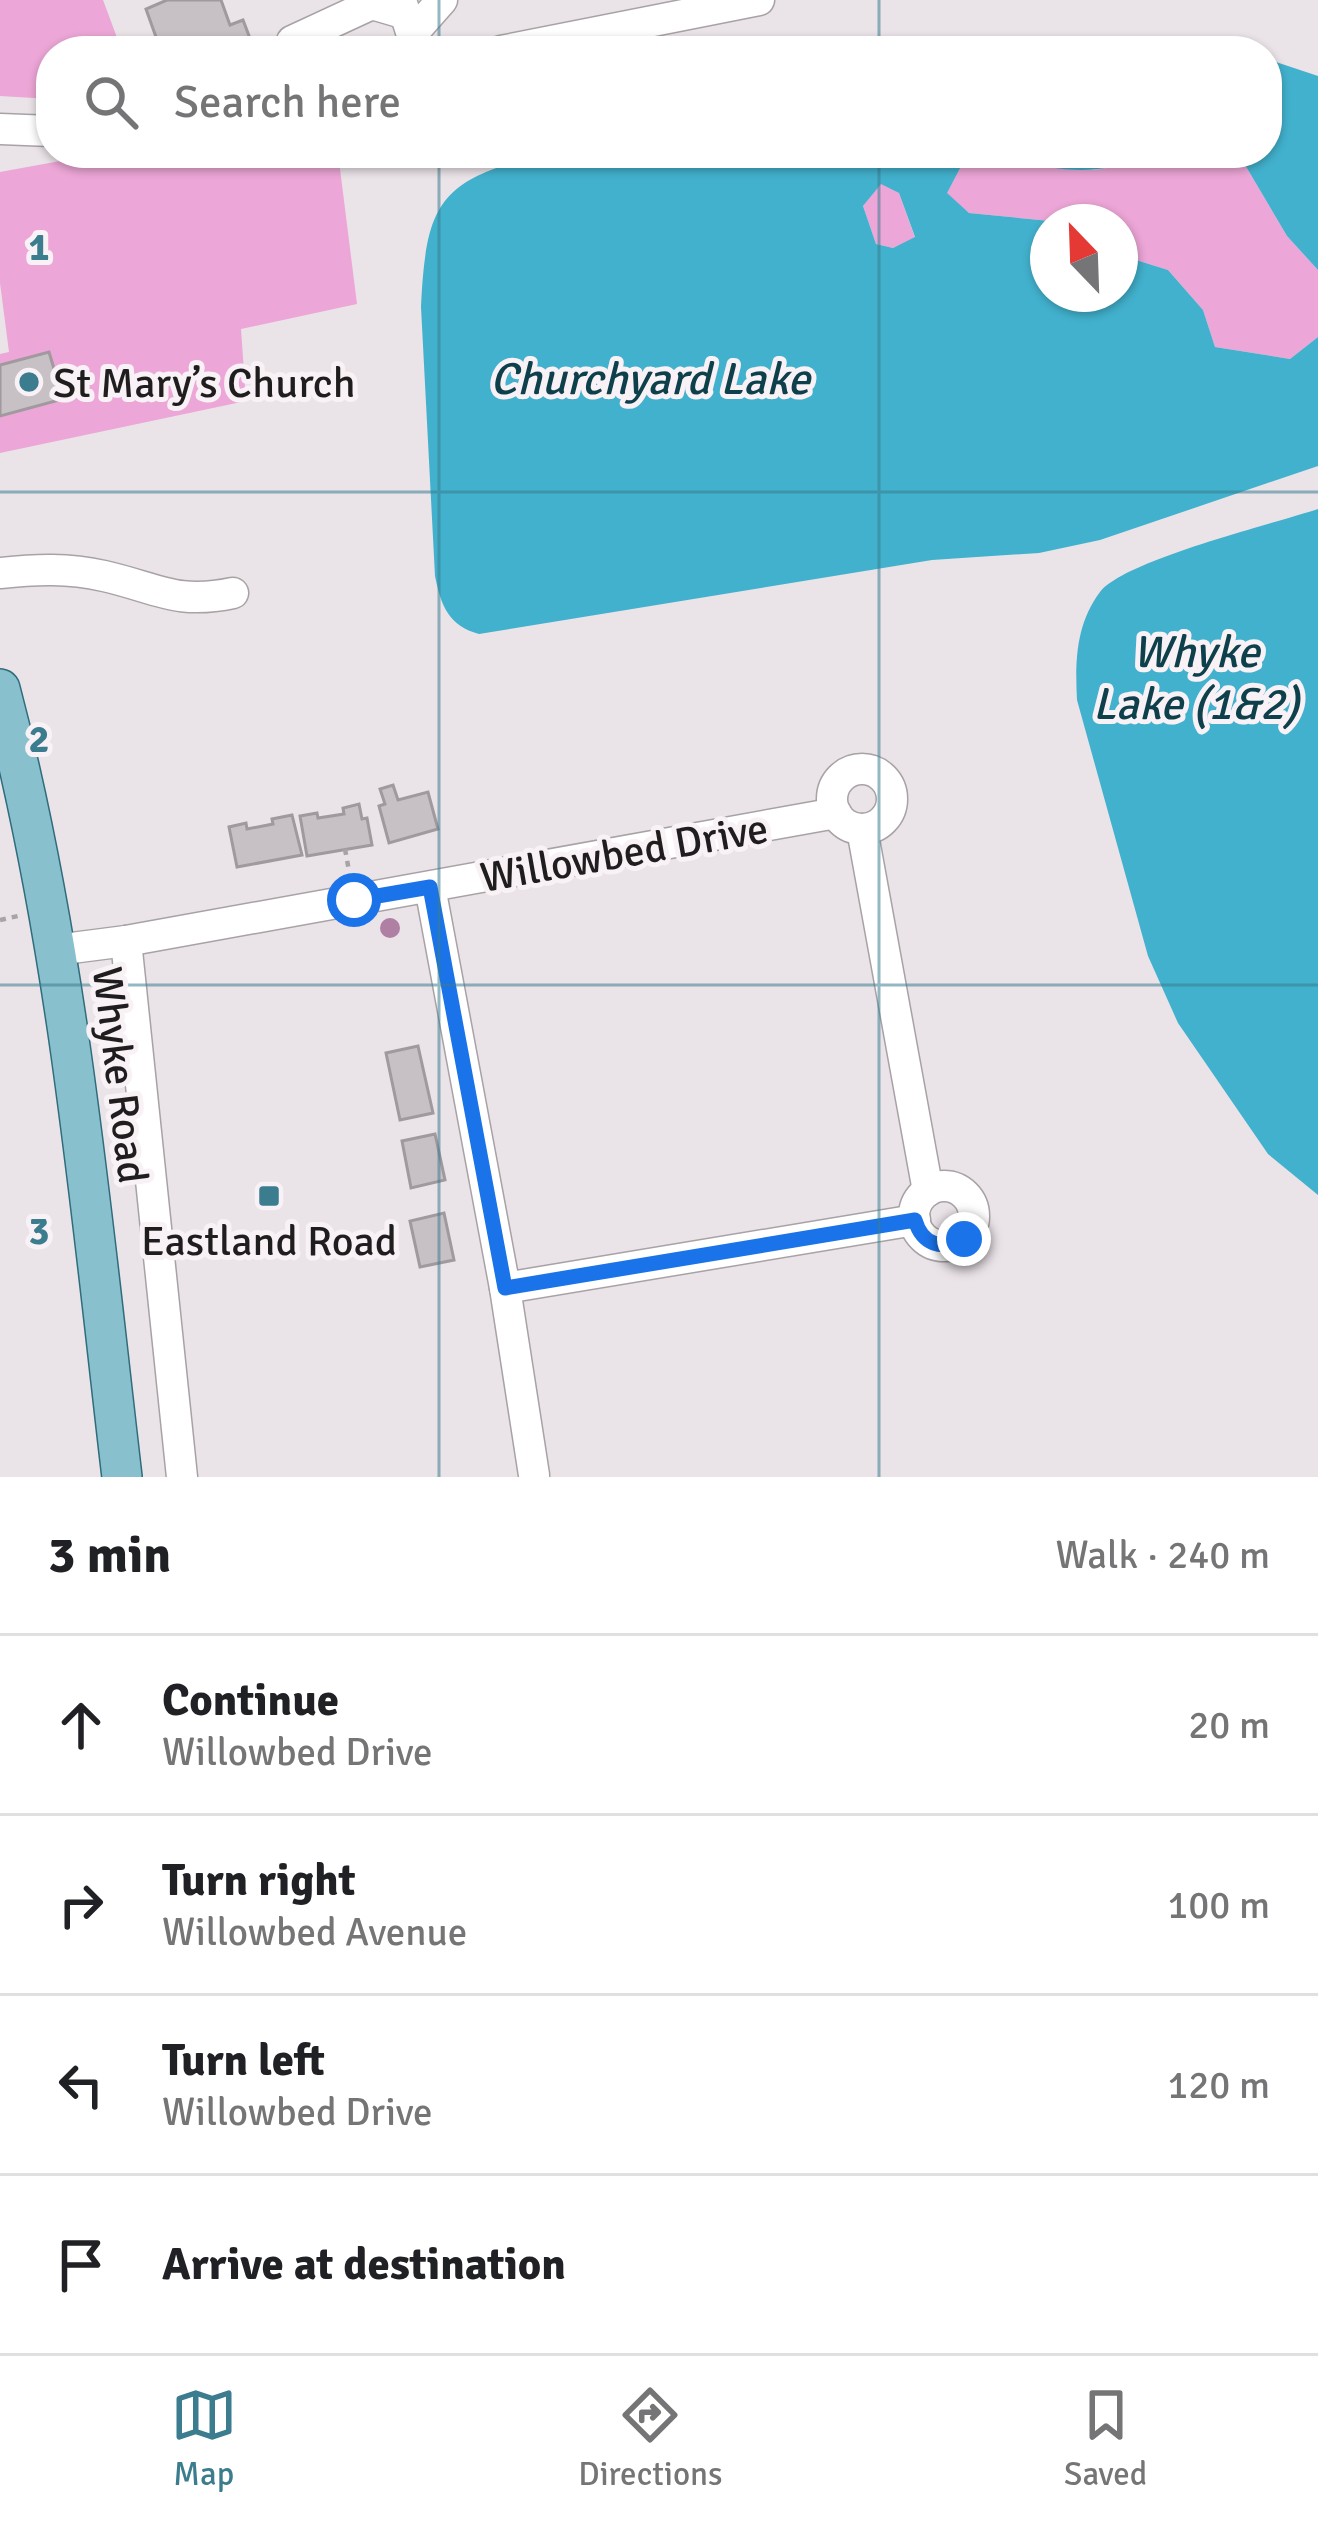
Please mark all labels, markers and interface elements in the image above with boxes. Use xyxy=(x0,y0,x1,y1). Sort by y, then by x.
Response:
search box xyxy=(36,36,1282,168)
icon: search xyxy=(78,69,144,135)
text: Search here xyxy=(174,75,401,130)
north arrow xyxy=(1030,204,1138,312)
text: 1 xyxy=(28,223,50,271)
water label: Churchyard Lake xyxy=(490,352,813,407)
place label: St Mary’s Church xyxy=(53,358,356,409)
marker: St Mary’s Church xyxy=(16,369,42,395)
water label: Whyke Lake (1&2) xyxy=(1093,625,1301,732)
text: 2 xyxy=(28,715,50,763)
street label: Willowbed Drive xyxy=(476,803,772,904)
route start xyxy=(327,873,381,927)
street label: Whyke Road xyxy=(81,964,158,1186)
marker: Eastland Road xyxy=(256,1183,282,1209)
text: 3 xyxy=(28,1207,50,1255)
route end xyxy=(937,1212,991,1266)
place label: Eastland Road xyxy=(141,1216,397,1267)
text: 3 min xyxy=(48,1524,171,1587)
text: Walk · 240 m xyxy=(1056,1531,1270,1579)
text: Continue xyxy=(162,1673,339,1728)
icon: ahead xyxy=(48,1692,114,1758)
text: 20 m xyxy=(1188,1701,1270,1749)
text: Willowbed Drive xyxy=(162,1728,432,1776)
text: Turn right xyxy=(162,1853,356,1908)
icon: right xyxy=(48,1872,114,1938)
text: 100 m xyxy=(1167,1881,1270,1929)
text: Willowbed Avenue xyxy=(162,1908,467,1956)
text: Turn left xyxy=(162,2033,325,2088)
icon: left xyxy=(48,2052,114,2118)
text: 120 m xyxy=(1167,2061,1270,2109)
text: Willowbed Drive xyxy=(162,2088,432,2136)
icon: arrive xyxy=(48,2232,114,2298)
text: Arrive at destination xyxy=(162,2237,566,2292)
tab: Map xyxy=(171,2382,237,2495)
tab: Directions xyxy=(578,2382,723,2495)
tab: Saved xyxy=(1064,2382,1147,2495)

